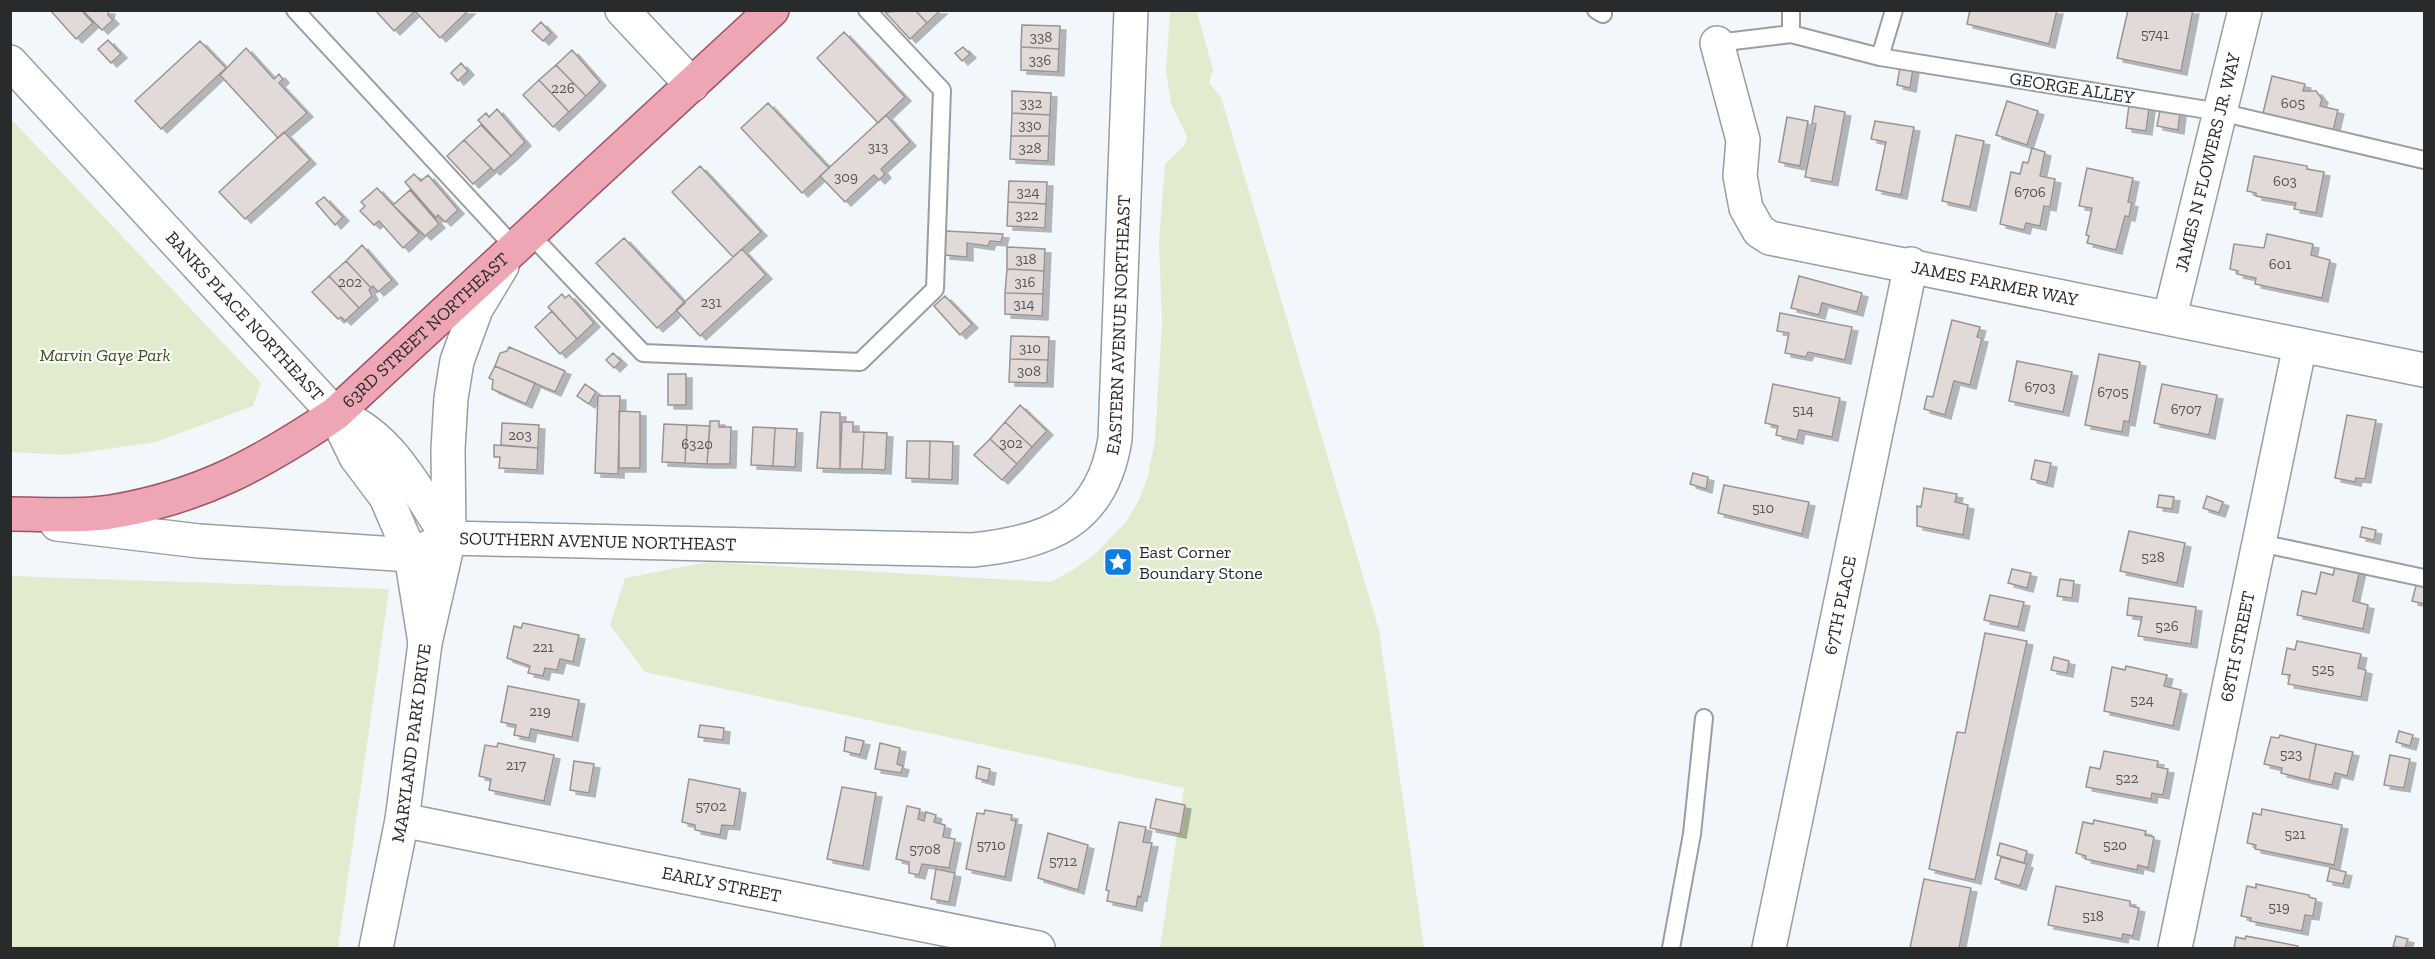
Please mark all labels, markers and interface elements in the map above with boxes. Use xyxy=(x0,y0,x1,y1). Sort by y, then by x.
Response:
house number: 5741 xyxy=(2141,25,2169,43)
house number: 338 xyxy=(1030,28,1052,46)
house number: 336 xyxy=(1029,51,1051,69)
street label: JAMES N FLOWERS JR. WAY xyxy=(2170,51,2245,274)
street label: GEORGE ALLEY xyxy=(2008,67,2136,109)
house number: 226 xyxy=(551,79,575,97)
house number: 332 xyxy=(1020,94,1042,112)
house number: 605 xyxy=(2281,94,2305,112)
house number: 330 xyxy=(1018,116,1042,134)
house number: 313 xyxy=(868,138,888,156)
house number: 328 xyxy=(1018,139,1042,157)
house number: 309 xyxy=(834,168,858,186)
house number: 603 xyxy=(2273,172,2297,190)
house number: 324 xyxy=(1016,183,1040,201)
house number: 6706 xyxy=(2014,183,2046,201)
street label: EASTERN AVENUE NORTHEAST xyxy=(1101,194,1135,457)
house number: 322 xyxy=(1016,206,1039,224)
street label: BANKS PLACE NORTHEAST xyxy=(161,227,328,406)
street label: 63RD STREET NORTHEAST xyxy=(338,248,513,413)
house number: 318 xyxy=(1015,250,1037,268)
house number: 601 xyxy=(2269,255,2291,273)
street label: JAMES FARMER WAY xyxy=(1910,256,2080,311)
house number: 202 xyxy=(338,273,362,291)
house number: 316 xyxy=(1014,273,1036,291)
house number: 231 xyxy=(701,293,722,311)
house number: 314 xyxy=(1013,295,1035,313)
house number: 310 xyxy=(1019,339,1041,357)
park label: Marvin Gaye Park xyxy=(39,344,171,366)
house number: 308 xyxy=(1017,362,1041,380)
house number: 6703 xyxy=(2024,378,2056,396)
house number: 6705 xyxy=(2097,383,2129,401)
house number: 6707 xyxy=(2171,400,2201,418)
house number: 514 xyxy=(1792,401,1814,419)
house number: 203 xyxy=(508,426,532,444)
house number: 302 xyxy=(999,434,1023,452)
house number: 6320 xyxy=(681,435,713,453)
house number: 510 xyxy=(1752,499,1774,517)
street label: SOUTHERN AVENUE NORTHEAST xyxy=(459,527,737,556)
place label: East Corner Boundary Stone xyxy=(1139,541,1263,584)
place icon: East Corner Boundary Stone xyxy=(1102,546,1134,578)
house number: 528 xyxy=(2141,548,2165,566)
street label: 67TH PLACE xyxy=(1819,554,1861,657)
street label: 68TH STREET xyxy=(2215,589,2260,704)
house number: 526 xyxy=(2155,617,2179,635)
house number: 221 xyxy=(532,638,554,656)
street label: MARYLAND PARK DRIVE xyxy=(387,643,436,844)
house number: 525 xyxy=(2311,660,2335,678)
house number: 524 xyxy=(2130,691,2154,709)
house number: 219 xyxy=(529,702,551,720)
house number: 523 xyxy=(2280,745,2302,763)
house number: 217 xyxy=(506,756,526,774)
house number: 522 xyxy=(2115,769,2139,787)
house number: 5702 xyxy=(695,797,727,815)
house number: 521 xyxy=(2284,825,2306,843)
house number: 5710 xyxy=(976,836,1006,854)
house number: 520 xyxy=(2103,836,2127,854)
house number: 5708 xyxy=(909,840,941,858)
house number: 5712 xyxy=(1049,852,1077,870)
street label: EARLY STREET xyxy=(660,862,783,907)
house number: 519 xyxy=(2268,898,2290,916)
house number: 518 xyxy=(2082,907,2104,925)

